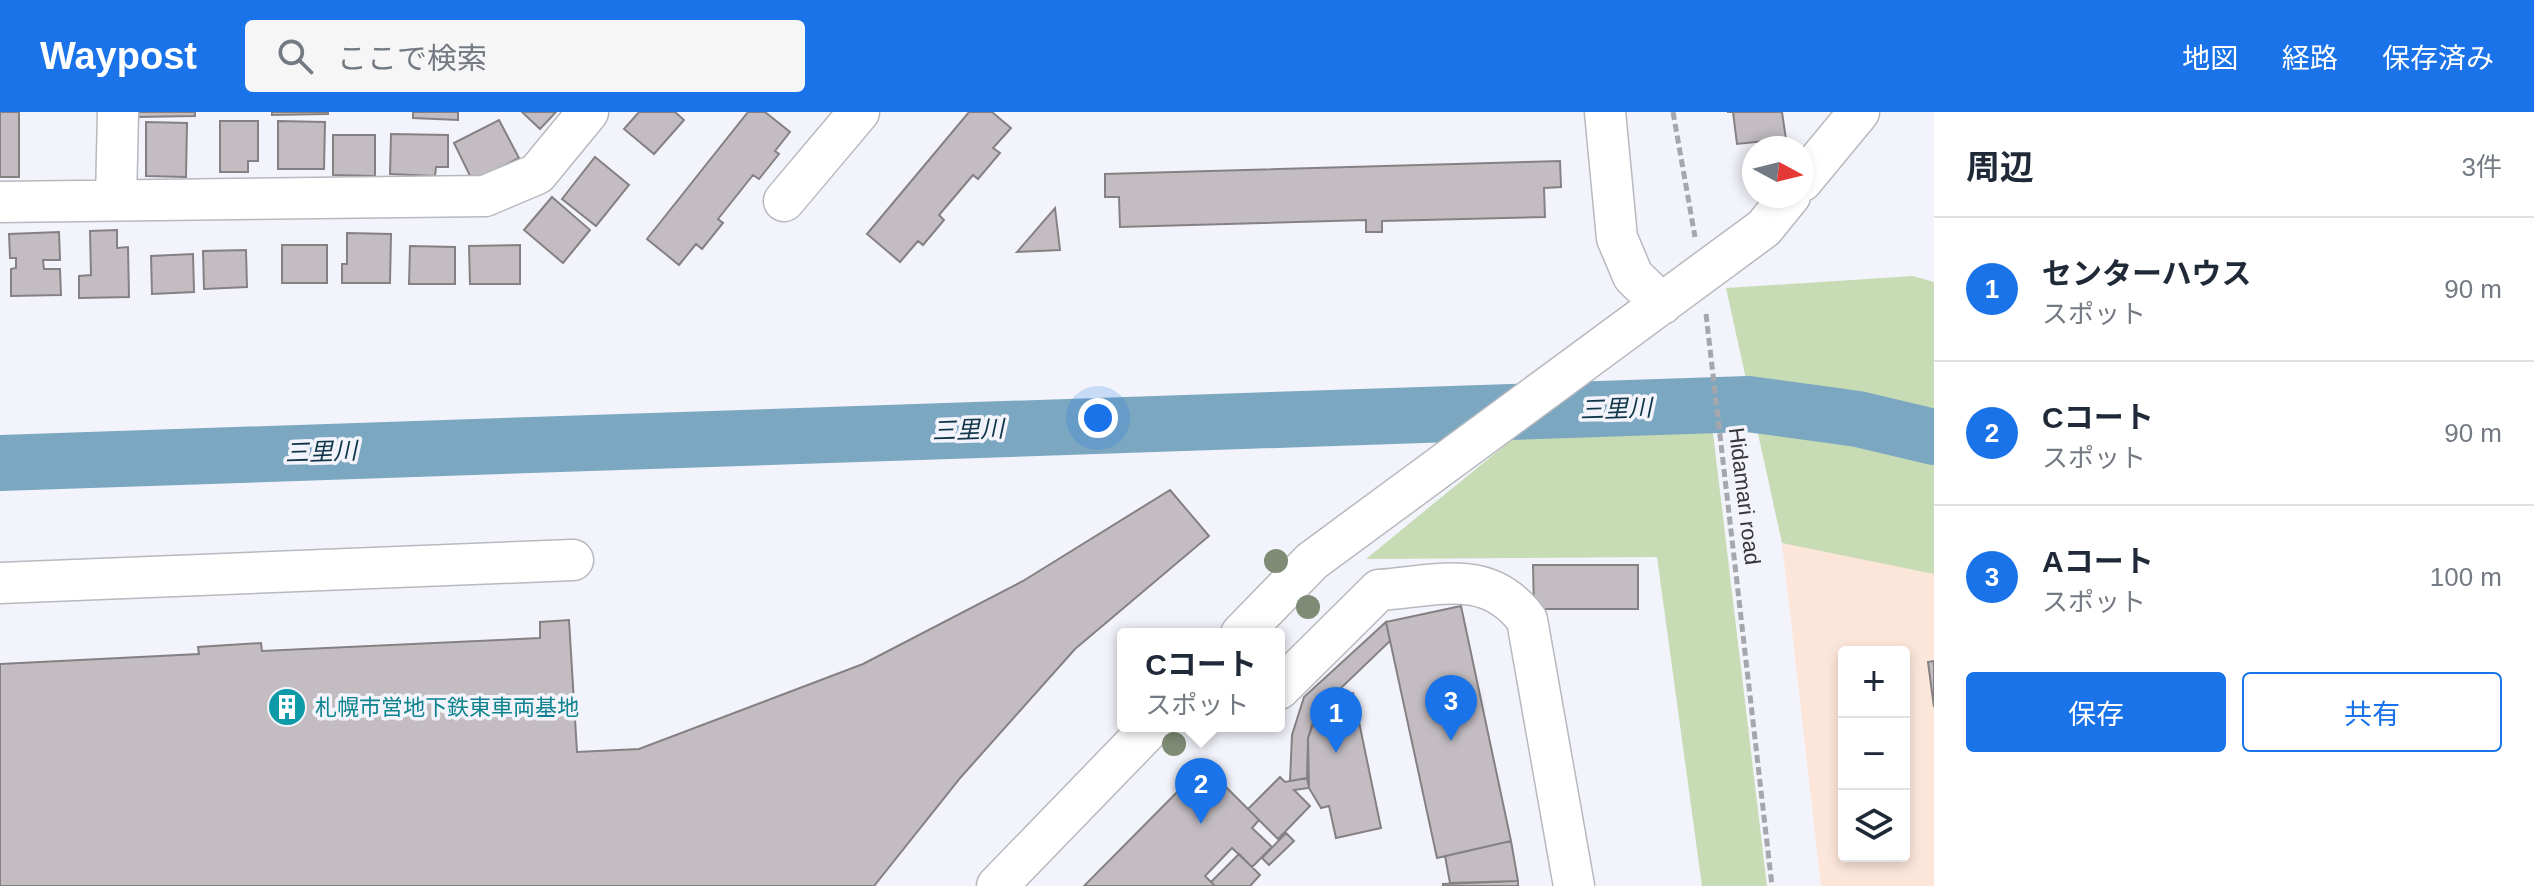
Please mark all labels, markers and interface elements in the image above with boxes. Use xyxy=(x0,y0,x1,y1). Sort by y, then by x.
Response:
search box xyxy=(245,20,805,92)
icon: search xyxy=(273,34,317,78)
text: Waypost xyxy=(40,35,197,77)
text: ここで検索 xyxy=(337,42,487,75)
text: 地図 xyxy=(2182,43,2238,74)
text: 経路 xyxy=(2282,43,2338,74)
text: 保存済み xyxy=(2382,43,2494,74)
north arrow xyxy=(1742,136,1814,208)
text: 周辺 xyxy=(1966,148,2034,186)
text: 3件 xyxy=(2462,152,2502,182)
text: センターハウス xyxy=(2042,257,2251,290)
text: 1 xyxy=(1985,274,1999,304)
text: 90 m xyxy=(2444,274,2502,304)
text: スポット xyxy=(2042,299,2146,329)
water label: 三里川 xyxy=(1580,394,1655,423)
your location xyxy=(1078,398,1118,438)
text: Cコート xyxy=(2042,401,2154,434)
water label: 三里川 xyxy=(932,415,1007,444)
text: 2 xyxy=(1985,418,1999,448)
text: 90 m xyxy=(2444,418,2502,448)
street label: Hidamari road xyxy=(1724,426,1765,566)
water label: 三里川 xyxy=(285,437,360,466)
text: スポット xyxy=(2042,443,2146,473)
text: Aコート xyxy=(2042,545,2154,578)
text: 3 xyxy=(1985,562,1999,592)
text: 100 m xyxy=(2430,562,2502,592)
text: スポット xyxy=(2042,587,2146,617)
popup xyxy=(1117,628,1285,732)
map controls xyxy=(1838,646,1910,862)
button: + xyxy=(1838,646,1910,718)
text: Cコート xyxy=(1145,648,1257,681)
button: 保存 xyxy=(1966,672,2226,752)
button: 共有 xyxy=(2242,672,2502,752)
pin: 3 xyxy=(1425,675,1477,741)
building icon: 札幌市営地下鉄東車両基地 xyxy=(266,686,308,728)
pin: 1 xyxy=(1310,687,1362,753)
text: スポット xyxy=(1145,690,1249,720)
place label: 札幌市営地下鉄東車両基地 xyxy=(315,695,579,720)
button: − xyxy=(1838,718,1910,790)
pin: 2 xyxy=(1175,758,1227,824)
button: layers xyxy=(1838,790,1910,862)

